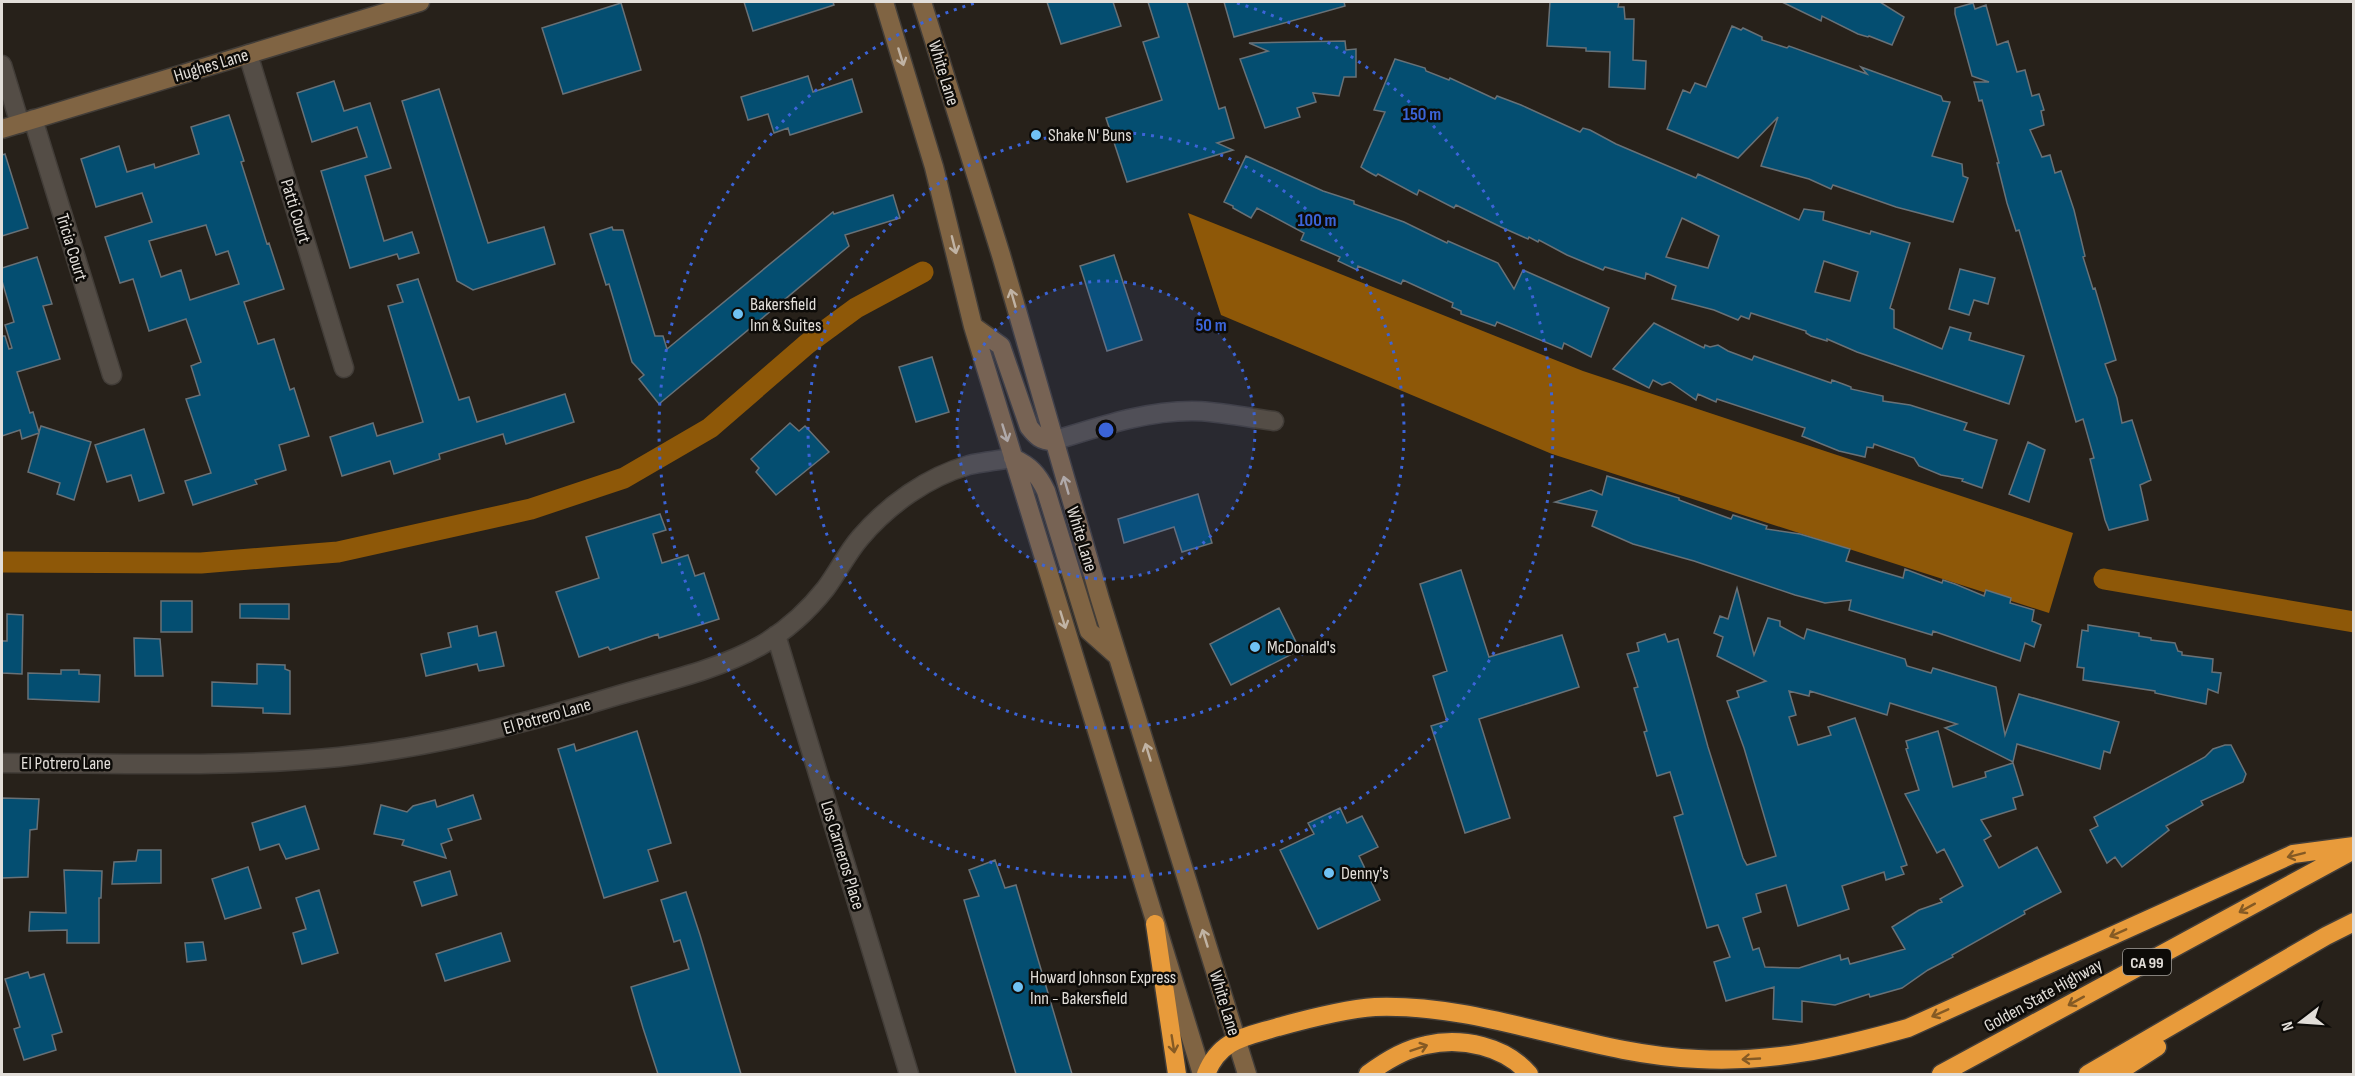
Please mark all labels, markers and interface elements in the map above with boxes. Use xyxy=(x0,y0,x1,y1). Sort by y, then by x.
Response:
street label: White Lane xyxy=(924,38,963,108)
street label: Hughes Lane xyxy=(171,44,251,87)
one-way arrow xyxy=(896,48,907,67)
text: 150 m xyxy=(1403,104,1441,125)
place label: Shake N' Buns xyxy=(1048,125,1132,146)
marker: Shake N' Buns xyxy=(1029,128,1043,142)
street label: Patti Court xyxy=(276,177,315,246)
text: 100 m xyxy=(1298,210,1337,231)
street label: Tricia Court xyxy=(51,211,92,284)
one-way arrow xyxy=(948,235,960,254)
one-way arrow xyxy=(1007,289,1018,308)
place label: Bakersfield Inn & Suites xyxy=(750,294,821,336)
marker: Bakersfield Inn & Suites xyxy=(731,307,745,321)
text: 50 m xyxy=(1195,315,1227,336)
centre of rings xyxy=(1096,420,1116,440)
one-way arrow xyxy=(1000,423,1011,442)
one-way arrow xyxy=(1060,476,1071,495)
street label: White Lane xyxy=(1062,504,1101,574)
one-way arrow xyxy=(1058,610,1069,629)
place label: McDonald's xyxy=(1267,637,1336,658)
marker: McDonald's xyxy=(1248,640,1262,654)
street label: El Potrero Lane xyxy=(501,694,593,739)
one-way arrow xyxy=(1141,743,1152,762)
street label: El Potrero Lane xyxy=(21,753,111,774)
street label: Los Carneros Place xyxy=(816,798,869,912)
one-way arrow xyxy=(2287,849,2306,861)
place label: Denny's xyxy=(1341,863,1389,884)
marker: Denny's xyxy=(1322,866,1336,880)
one-way arrow xyxy=(2239,902,2256,914)
one-way arrow xyxy=(2109,928,2127,939)
one-way arrow xyxy=(1199,929,1210,948)
road number: CA 99 xyxy=(2123,949,2171,975)
street label: Golden State Highway xyxy=(1981,954,2106,1037)
place label: Howard Johnson Express Inn - Bakersfield xyxy=(1030,967,1176,1009)
street label: White Lane xyxy=(1205,968,1244,1038)
marker: Howard Johnson Express Inn - Bakersfield xyxy=(1011,980,1025,994)
north arrow xyxy=(2271,992,2331,1052)
one-way arrow xyxy=(2067,996,2085,1007)
one-way arrow xyxy=(1931,1008,1949,1020)
text: N xyxy=(2278,1019,2298,1033)
one-way arrow xyxy=(1168,1033,1179,1053)
one-way arrow xyxy=(1409,1042,1428,1053)
one-way arrow xyxy=(1742,1053,1762,1064)

